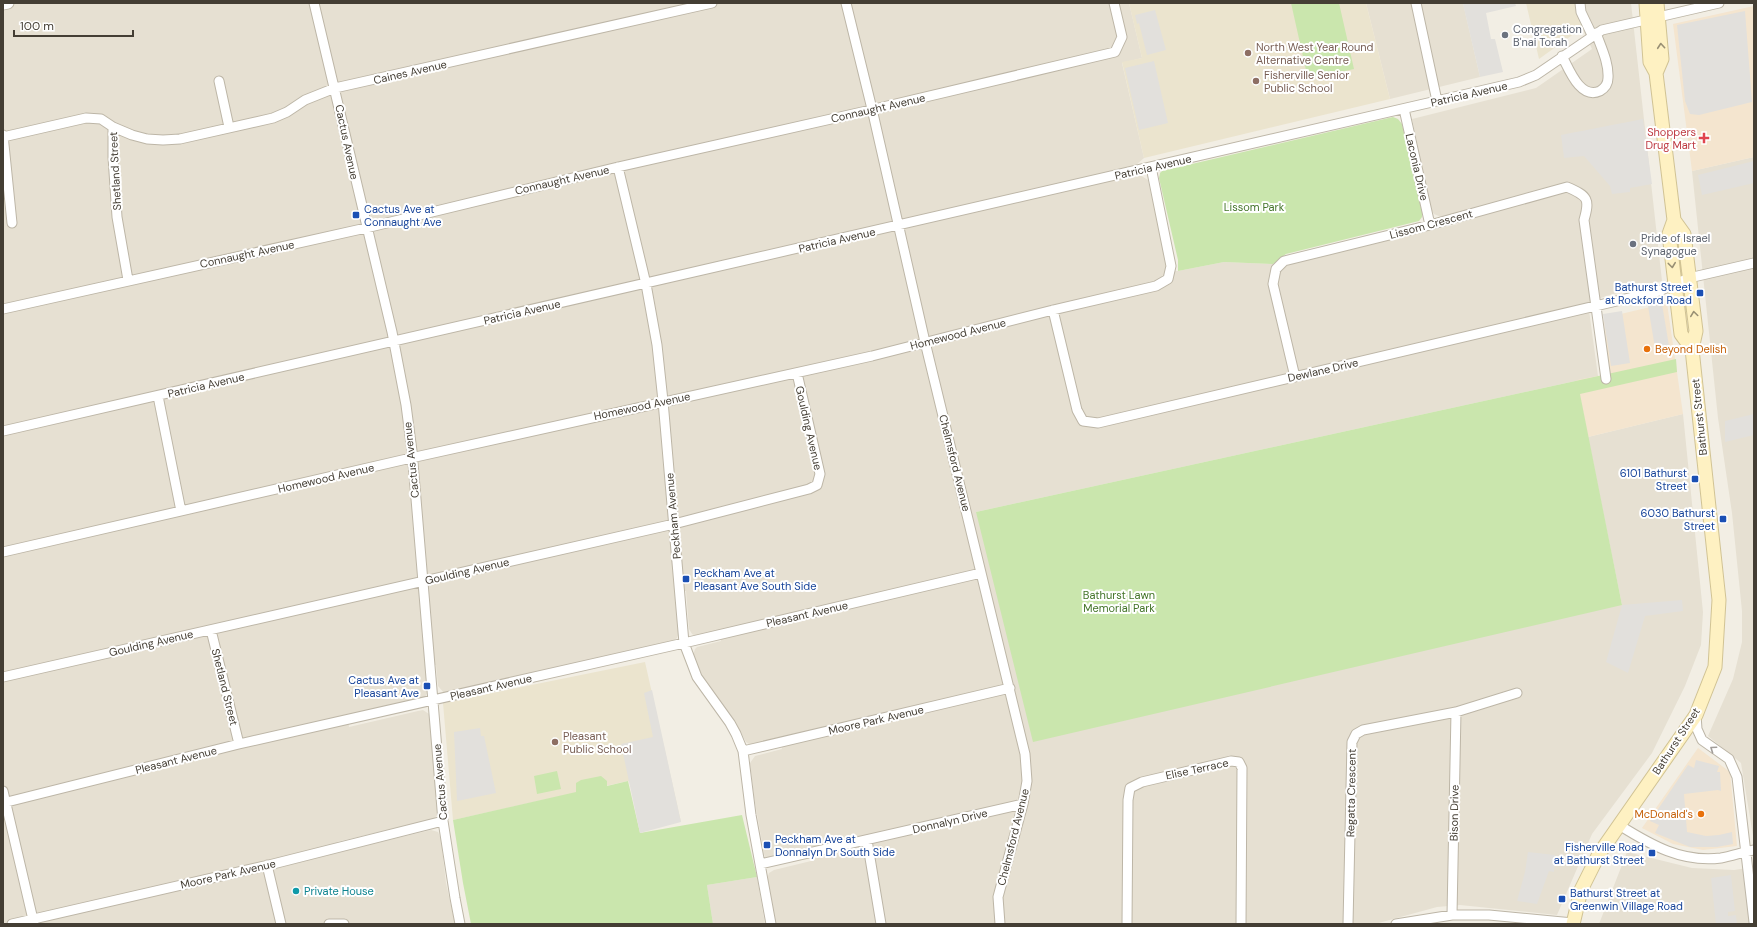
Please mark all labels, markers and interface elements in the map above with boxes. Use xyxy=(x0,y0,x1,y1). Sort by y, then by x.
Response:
scale bar xyxy=(14,12,133,38)
text: 100 m xyxy=(20,18,54,34)
place label: Congregation B'nai Torah xyxy=(1513,22,1582,49)
marker: Congregation B'nai Torah xyxy=(1500,30,1510,40)
place label: North West Year Round Alternative Centre xyxy=(1256,40,1374,67)
one-way arrow xyxy=(1656,43,1665,49)
marker: North West Year Round Alternative Centre xyxy=(1243,48,1253,58)
street label: Caines Avenue xyxy=(372,57,448,87)
place label: Fisherville Senior Public School xyxy=(1264,68,1349,95)
marker: Fisherville Senior Public School xyxy=(1251,76,1261,86)
street label: Patricia Avenue xyxy=(1429,78,1509,110)
street label: Connaught Avenue xyxy=(829,90,927,126)
street label: Cactus Avenue xyxy=(332,103,362,181)
place label: Shoppers Drug Mart xyxy=(1645,125,1696,152)
street label: Shetland Street xyxy=(106,131,124,211)
street label: Laconia Drive xyxy=(1402,132,1432,202)
marker: Shoppers Drug Mart xyxy=(1699,133,1709,143)
street label: Patricia Avenue xyxy=(1113,151,1193,183)
street label: Connaught Avenue xyxy=(513,162,611,198)
park label: Lissom Park xyxy=(1224,200,1285,214)
place label: Cactus Ave at Connaught Ave xyxy=(364,202,442,229)
street label: Lissom Crescent xyxy=(1388,206,1474,242)
marker: Cactus Ave at Connaught Ave xyxy=(351,210,361,220)
street label: Patricia Avenue xyxy=(797,224,877,256)
place label: Pride of Israel Synagogue xyxy=(1641,231,1710,258)
street label: Connaught Avenue xyxy=(198,237,296,271)
marker: Pride of Israel Synagogue xyxy=(1628,239,1638,249)
one-way arrow xyxy=(1668,262,1677,268)
place label: Bathurst Street at Rockford Road xyxy=(1605,280,1692,307)
marker: Bathurst Street at Rockford Road xyxy=(1695,288,1705,298)
street label: Patricia Avenue xyxy=(482,296,562,328)
one-way arrow xyxy=(1690,311,1699,317)
street label: Homewood Avenue xyxy=(909,315,1007,353)
place label: Beyond Delish xyxy=(1655,342,1727,356)
marker: Beyond Delish xyxy=(1642,344,1652,354)
street label: Dewlane Drive xyxy=(1286,355,1360,385)
street label: Patricia Avenue xyxy=(166,369,246,401)
street label: Bathurst Street xyxy=(1688,378,1710,456)
street label: Goulding Avenue xyxy=(793,385,825,471)
street label: Homewood Avenue xyxy=(592,389,692,423)
street label: Chelmsford Avenue xyxy=(936,413,974,513)
street label: Cactus Avenue xyxy=(400,421,422,499)
street label: Homewood Avenue xyxy=(277,460,375,496)
place label: 6101 Bathurst Street xyxy=(1620,466,1687,493)
street label: Peckham Avenue xyxy=(662,472,684,560)
marker: 6101 Bathurst Street xyxy=(1690,474,1700,484)
place label: 6030 Bathurst Street xyxy=(1641,506,1715,533)
marker: 6030 Bathurst Street xyxy=(1718,514,1728,524)
street label: Goulding Avenue xyxy=(424,555,510,587)
place label: Peckham Ave at Pleasant Ave South Side xyxy=(694,566,817,593)
marker: Peckham Ave at Pleasant Ave South Side xyxy=(681,574,691,584)
park label: Bathurst Lawn Memorial Park xyxy=(1083,588,1155,615)
street label: Pleasant Avenue xyxy=(765,598,849,630)
street label: Goulding Avenue xyxy=(108,627,194,659)
street label: Shetland Street xyxy=(209,647,241,727)
street label: Pleasant Avenue xyxy=(449,671,533,703)
place label: Cactus Ave at Pleasant Ave xyxy=(348,673,419,700)
marker: Cactus Ave at Pleasant Ave xyxy=(422,681,432,691)
street label: Moore Park Avenue xyxy=(827,702,925,738)
street label: Bathurst Street xyxy=(1649,705,1703,777)
place label: Pleasant Public School xyxy=(563,729,631,756)
marker: Pleasant Public School xyxy=(550,737,560,747)
street label: Pleasant Avenue xyxy=(134,743,218,777)
street label: Cactus Avenue xyxy=(430,743,450,821)
one-way arrow xyxy=(1710,746,1717,754)
street label: Regatta Crescent xyxy=(1343,749,1359,837)
street label: Elise Terrace xyxy=(1164,755,1230,783)
street label: Bison Drive xyxy=(1447,785,1461,841)
street label: Chelmsford Avenue xyxy=(994,787,1032,887)
street label: Donnalyn Drive xyxy=(911,806,989,836)
place label: McDonald's xyxy=(1634,807,1693,821)
marker: McDonald's xyxy=(1696,809,1706,819)
place label: Peckham Ave at Donnalyn Dr South Side xyxy=(775,832,895,859)
marker: Peckham Ave at Donnalyn Dr South Side xyxy=(762,840,772,850)
place label: Fisherville Road at Bathurst Street xyxy=(1554,840,1644,867)
marker: Fisherville Road at Bathurst Street xyxy=(1647,848,1657,858)
street label: Moore Park Avenue xyxy=(179,856,277,892)
place label: Private House xyxy=(304,884,374,898)
marker: Private House xyxy=(291,886,301,896)
place label: Bathurst Street at Greenwin Village Road xyxy=(1570,886,1683,913)
marker: Bathurst Street at Greenwin Village Road xyxy=(1557,894,1567,904)

